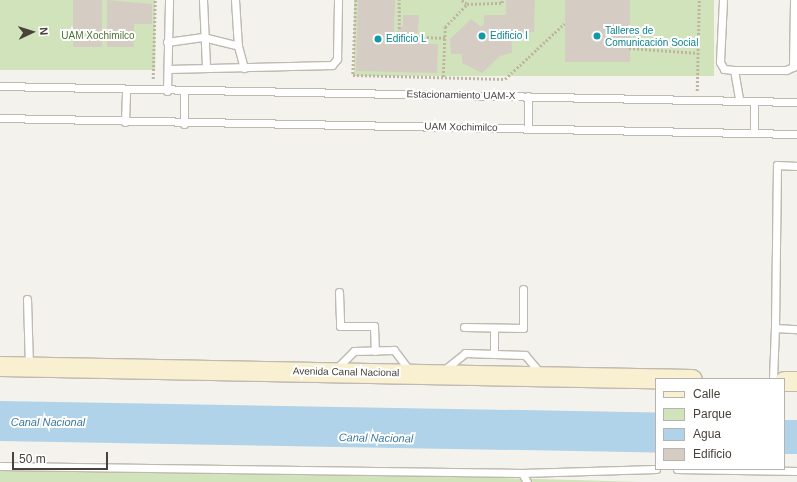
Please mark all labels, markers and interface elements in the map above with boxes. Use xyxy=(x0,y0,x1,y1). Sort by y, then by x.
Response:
north arrow xyxy=(12,12,52,52)
place label: Talleres de Comunicación Social xyxy=(605,24,698,48)
text: N xyxy=(38,27,50,36)
park label: UAM Xochimilco xyxy=(61,30,135,42)
place label: Edificio I xyxy=(490,30,528,42)
marker: Edificio I xyxy=(477,31,487,41)
marker: Talleres de Comunicación Social xyxy=(592,31,602,41)
place label: Edificio L xyxy=(386,33,427,45)
marker: Edificio L xyxy=(373,34,383,44)
street label: Estacionamiento UAM-X xyxy=(406,88,516,102)
street label: UAM Xochimilco xyxy=(424,120,498,134)
street label: Avenida Canal Nacional xyxy=(293,365,399,379)
legend xyxy=(655,378,785,470)
text: Calle xyxy=(693,387,720,401)
text: Parque xyxy=(693,407,732,421)
water label: Canal Nacional xyxy=(11,415,85,429)
text: Agua xyxy=(693,427,721,441)
water label: Canal Nacional xyxy=(339,431,413,445)
scale bar xyxy=(14,444,110,470)
text: Edificio xyxy=(693,447,732,461)
text: 50 m xyxy=(19,452,46,466)

